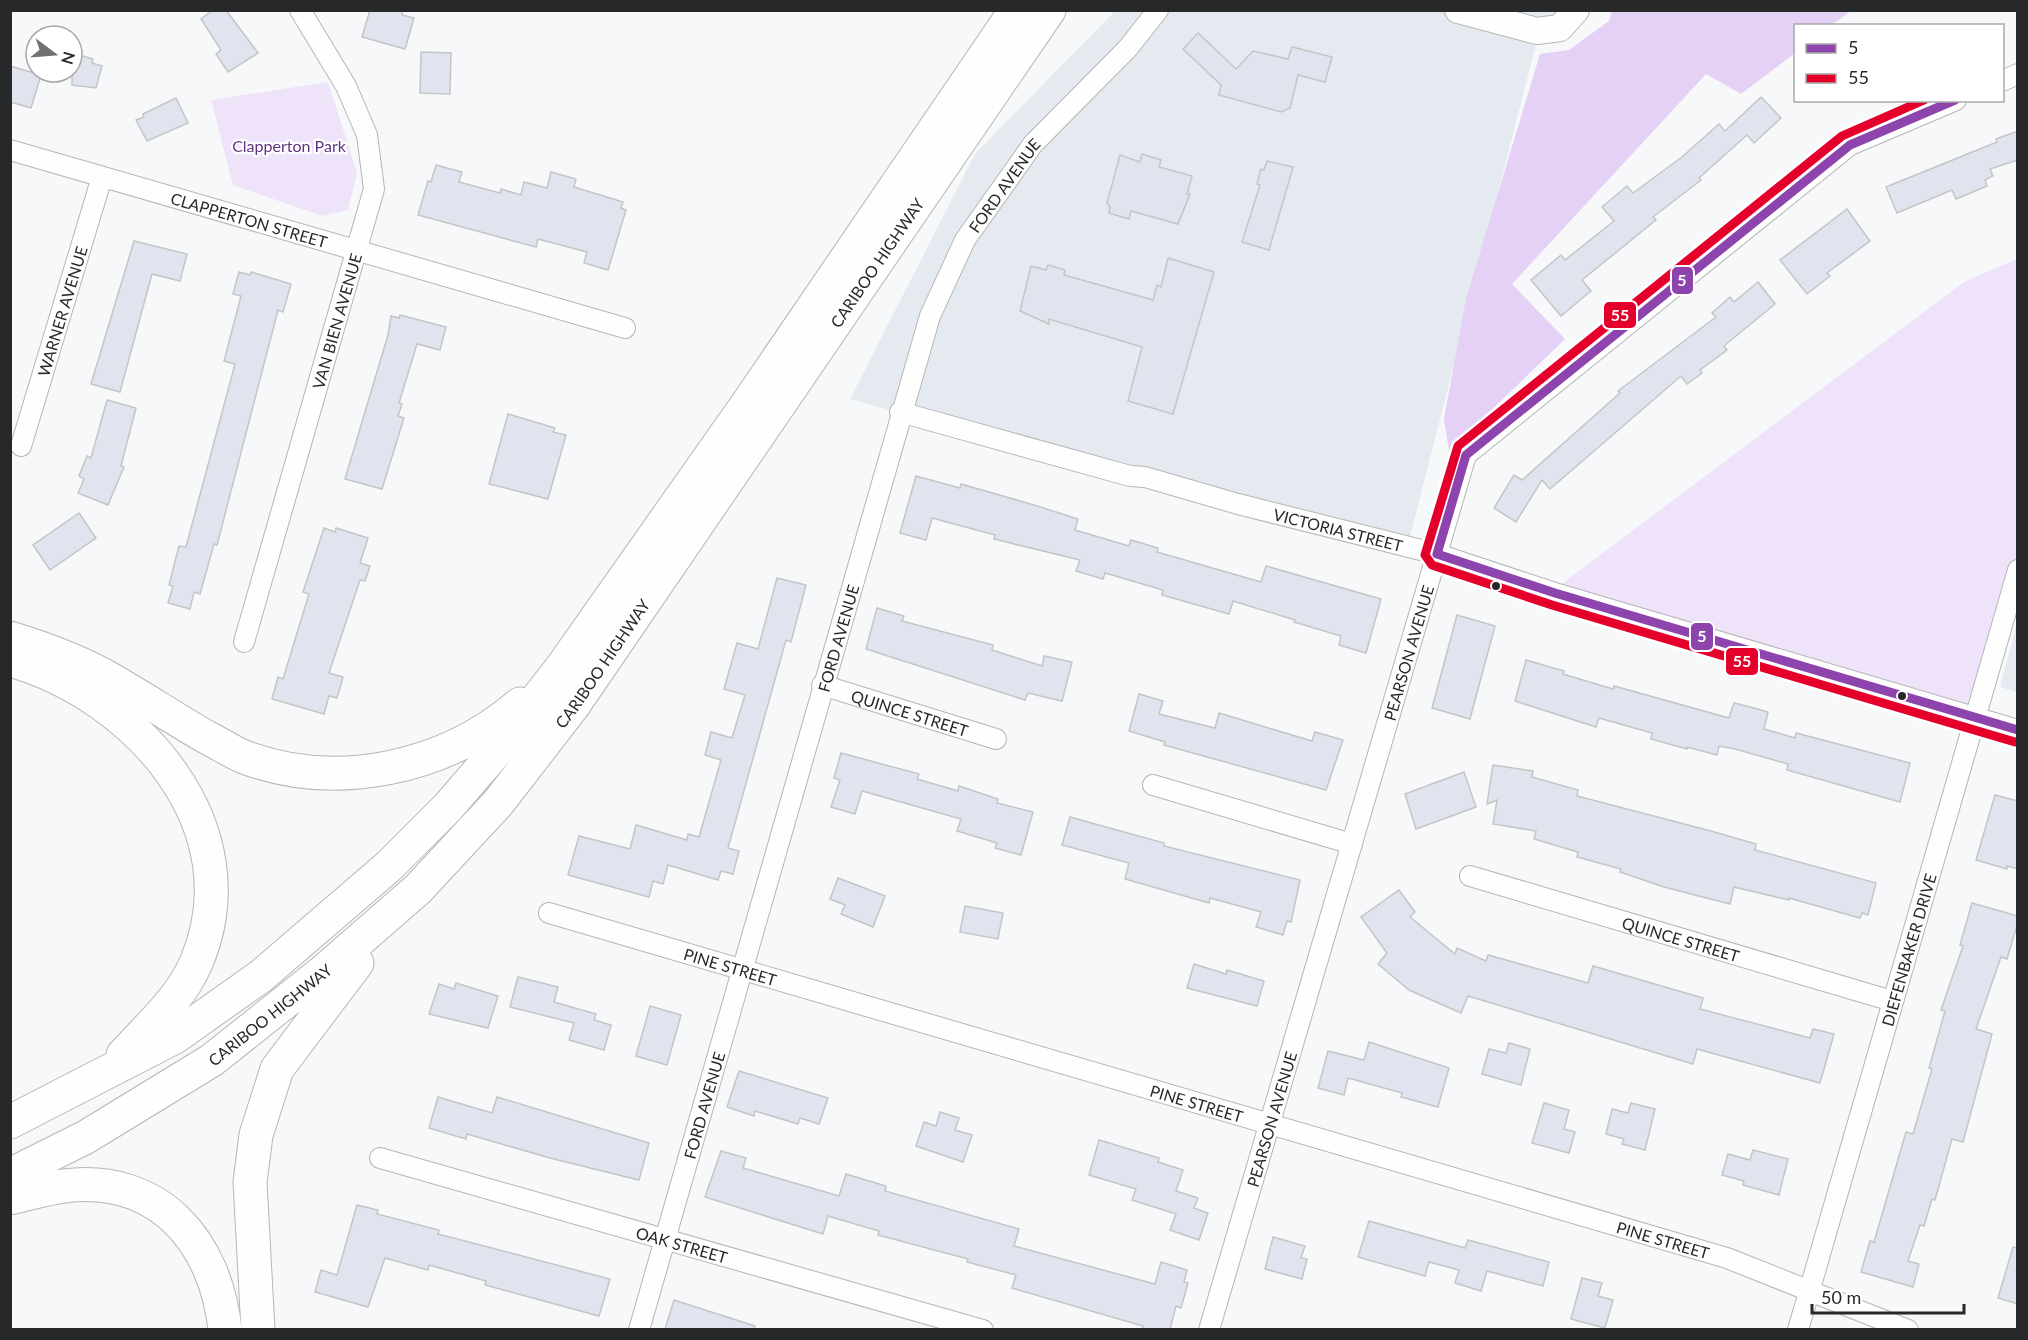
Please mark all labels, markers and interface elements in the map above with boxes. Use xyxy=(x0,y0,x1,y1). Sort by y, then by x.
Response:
north arrow xyxy=(24,24,84,84)
legend xyxy=(1794,24,2004,102)
text: 5 xyxy=(1848,36,1858,58)
text: N xyxy=(58,50,80,67)
text: 55 xyxy=(1848,66,1869,88)
street label: FORD AVENUE xyxy=(964,134,1043,236)
park label: Clapperton Park xyxy=(232,136,347,155)
street label: CLAPPERTON STREET xyxy=(169,188,330,251)
street label: CARIBOO HIGHWAY xyxy=(826,194,927,331)
street label: WARNER AVENUE xyxy=(33,244,90,378)
street label: VAN BIEN AVENUE xyxy=(308,251,365,391)
line badge: 5 xyxy=(1671,266,1694,295)
text: 5 xyxy=(1677,270,1687,289)
line badge: 55 xyxy=(1603,301,1637,329)
text: 55 xyxy=(1611,305,1629,324)
street label: VICTORIA STREET xyxy=(1272,504,1406,555)
unlabelled marker xyxy=(1490,580,1502,592)
street label: FORD AVENUE xyxy=(813,582,862,694)
street label: PEARSON AVENUE xyxy=(1379,583,1437,723)
street label: CARIBOO HIGHWAY xyxy=(550,595,653,731)
line badge: 5 xyxy=(1690,622,1714,651)
text: 5 xyxy=(1697,626,1707,645)
line badge: 55 xyxy=(1725,647,1759,676)
text: 55 xyxy=(1733,651,1751,670)
street label: QUINCE STREET xyxy=(849,685,971,740)
unlabelled marker xyxy=(1896,690,1908,702)
street label: DIEFENBAKER DRIVE xyxy=(1877,871,1939,1028)
street label: QUINCE STREET xyxy=(1620,912,1742,965)
street label: PINE STREET xyxy=(682,944,780,989)
street label: CARIBOO HIGHWAY xyxy=(204,960,335,1069)
street label: FORD AVENUE xyxy=(679,1049,728,1161)
street label: PEARSON AVENUE xyxy=(1242,1049,1300,1189)
street label: PINE STREET xyxy=(1148,1080,1246,1125)
street label: PINE STREET xyxy=(1615,1217,1712,1262)
street label: OAK STREET xyxy=(634,1222,730,1266)
scale bar xyxy=(1812,1277,1964,1315)
text: 50 m xyxy=(1821,1286,1861,1308)

